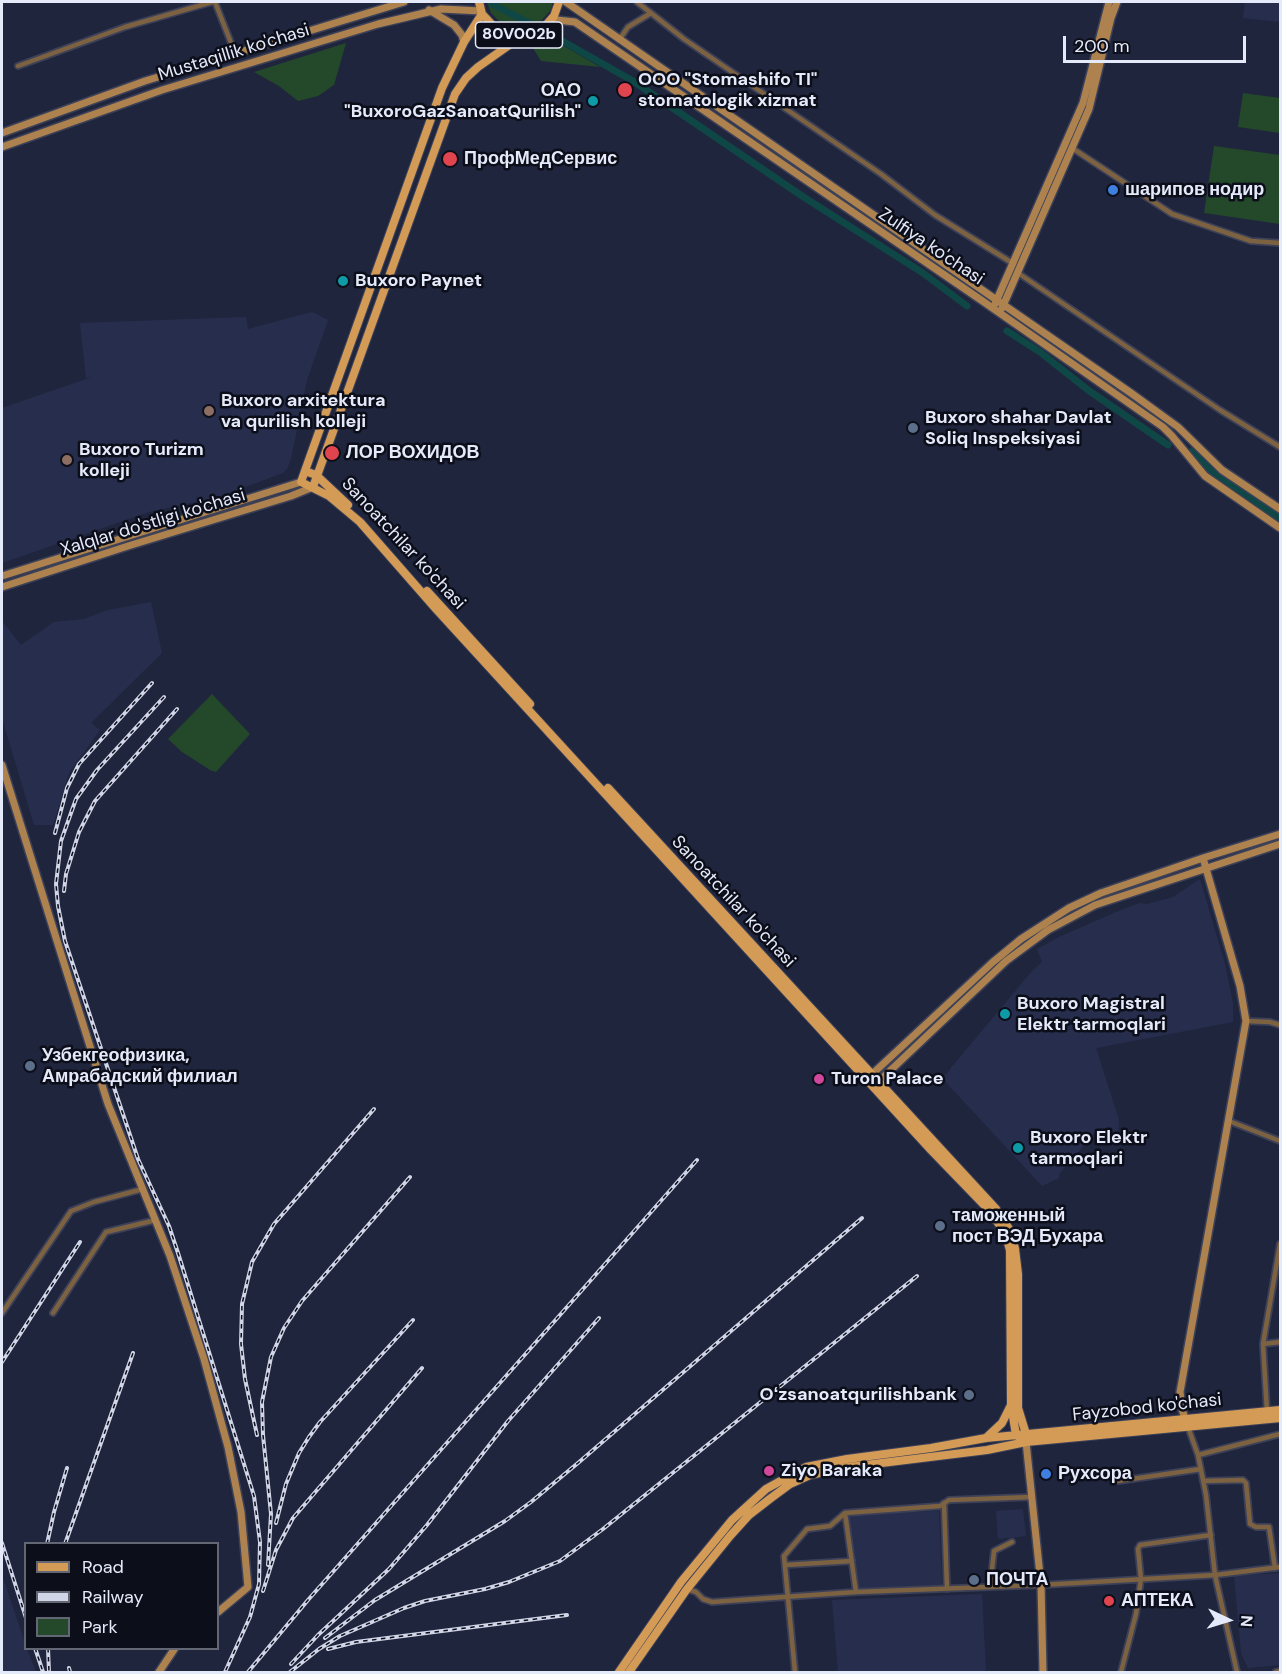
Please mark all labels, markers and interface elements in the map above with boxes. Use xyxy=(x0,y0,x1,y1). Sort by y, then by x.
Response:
street label: Mustaqillik ko'chasi xyxy=(156,20,312,86)
road number: 80V002b xyxy=(476,22,562,48)
scale bar xyxy=(1066,24,1249,62)
text: 200 m xyxy=(1074,34,1130,58)
place label: OOO "Stomashifo TI" stomatologik xizmat xyxy=(638,69,817,112)
place label: ОАО "BuxoroGazSanoatQurilish" xyxy=(344,80,581,122)
marker: OOO "Stomashifo TI" stomatologik xizmat xyxy=(616,81,634,99)
marker: ОАО "BuxoroGazSanoatQurilish" xyxy=(586,94,600,108)
place label: ПрофМедСервис xyxy=(464,148,617,170)
marker: ПрофМедСервис xyxy=(441,150,459,168)
place label: шарипов нодир xyxy=(1125,179,1264,201)
marker: шарипов нодир xyxy=(1106,183,1120,197)
street label: Zulfiya ko'chasi xyxy=(874,204,988,290)
place label: Buxoro Paynet xyxy=(355,270,482,292)
marker: Buxoro Paynet xyxy=(336,274,350,288)
place label: Buxoro arxitektura va qurilish kolleji xyxy=(221,390,386,432)
marker: Buxoro arxitektura va qurilish kolleji xyxy=(202,404,216,418)
place label: Buxoro shahar Davlat Soliq Inspeksiyasi xyxy=(925,407,1112,450)
marker: Buxoro shahar Davlat Soliq Inspeksiyasi xyxy=(906,421,920,435)
place label: Buxoro Turizm kolleji xyxy=(79,439,204,482)
place label: ЛОР ВОХИДОВ xyxy=(346,442,479,464)
marker: ЛОР ВОХИДОВ xyxy=(323,444,341,462)
marker: Buxoro Turizm kolleji xyxy=(60,453,74,467)
street label: Sanoatchilar ko'chasi xyxy=(336,474,470,614)
street label: Xalqlar do'stligi ko'chasi xyxy=(58,485,248,561)
street label: Sanoatchilar ko'chasi xyxy=(666,832,800,972)
place label: Buxoro Magistral Elektr tarmoqlari xyxy=(1017,993,1166,1036)
marker: Buxoro Magistral Elektr tarmoqlari xyxy=(998,1007,1012,1021)
place label: Узбекгеофизика, Амрабадский филиал xyxy=(42,1045,238,1088)
marker: Узбекгеофизика, Амрабадский филиал xyxy=(23,1059,37,1073)
place label: Turon Palace xyxy=(831,1068,944,1090)
marker: Turon Palace xyxy=(812,1072,826,1086)
place label: Buxoro Elektr tarmoqlari xyxy=(1030,1127,1147,1170)
marker: Buxoro Elektr tarmoqlari xyxy=(1011,1141,1025,1155)
place label: таможенный пост ВЭД Бухара xyxy=(952,1205,1103,1248)
marker: таможенный пост ВЭД Бухара xyxy=(933,1219,947,1233)
place label: Oʻzsanoatqurilishbank xyxy=(759,1384,957,1406)
marker: Oʻzsanoatqurilishbank xyxy=(962,1388,976,1402)
street label: Fayzobod ko'chasi xyxy=(1071,1389,1223,1427)
place label: Ziyo Baraka xyxy=(781,1460,882,1482)
place label: Рухсора xyxy=(1058,1463,1132,1485)
marker: Ziyo Baraka xyxy=(762,1464,776,1478)
marker: Рухсора xyxy=(1039,1467,1053,1481)
legend xyxy=(24,1542,219,1650)
text: Road xyxy=(82,1555,124,1579)
place label: ПОЧТА xyxy=(986,1569,1048,1591)
marker: ПОЧТА xyxy=(967,1573,981,1587)
text: Railway xyxy=(82,1585,144,1609)
place label: АПТЕКА xyxy=(1121,1590,1194,1612)
north arrow xyxy=(1198,1590,1258,1650)
marker: АПТЕКА xyxy=(1102,1594,1116,1608)
text: Park xyxy=(82,1615,118,1639)
text: N xyxy=(1236,1615,1257,1628)

